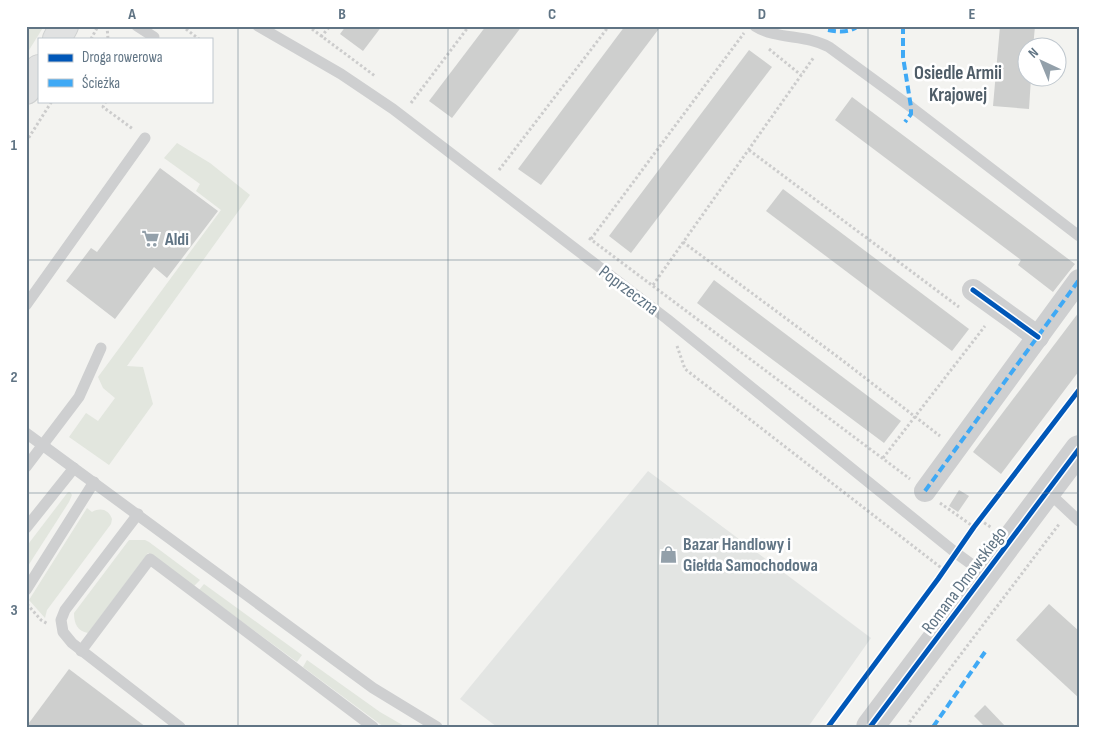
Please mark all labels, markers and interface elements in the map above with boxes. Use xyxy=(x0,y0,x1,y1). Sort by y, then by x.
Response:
text: A xyxy=(127,5,136,24)
text: B xyxy=(338,5,346,24)
text: C xyxy=(548,5,556,24)
text: D xyxy=(758,5,766,24)
text: E xyxy=(969,5,976,24)
legend xyxy=(38,38,212,102)
north arrow xyxy=(1018,38,1068,88)
text: N xyxy=(1025,44,1042,62)
text: Droga rowerowa xyxy=(82,48,163,67)
district label: Osiedle Armii Krajowej xyxy=(914,62,1002,107)
text: Ścieżka xyxy=(82,74,120,93)
text: 1 xyxy=(11,136,18,155)
supermarket icon: Aldi xyxy=(141,229,161,249)
place label: Aldi xyxy=(164,229,189,250)
street label: Poprzeczna xyxy=(595,261,663,320)
text: 2 xyxy=(10,368,18,387)
street label: Romana Dmowskiego xyxy=(918,523,1011,638)
place label: Bazar Handlowy i Giełda Samochodowa xyxy=(683,534,818,576)
shop icon: Bazar Handlowy i Giełda Samochodowa xyxy=(659,544,679,564)
text: 3 xyxy=(10,601,18,620)

